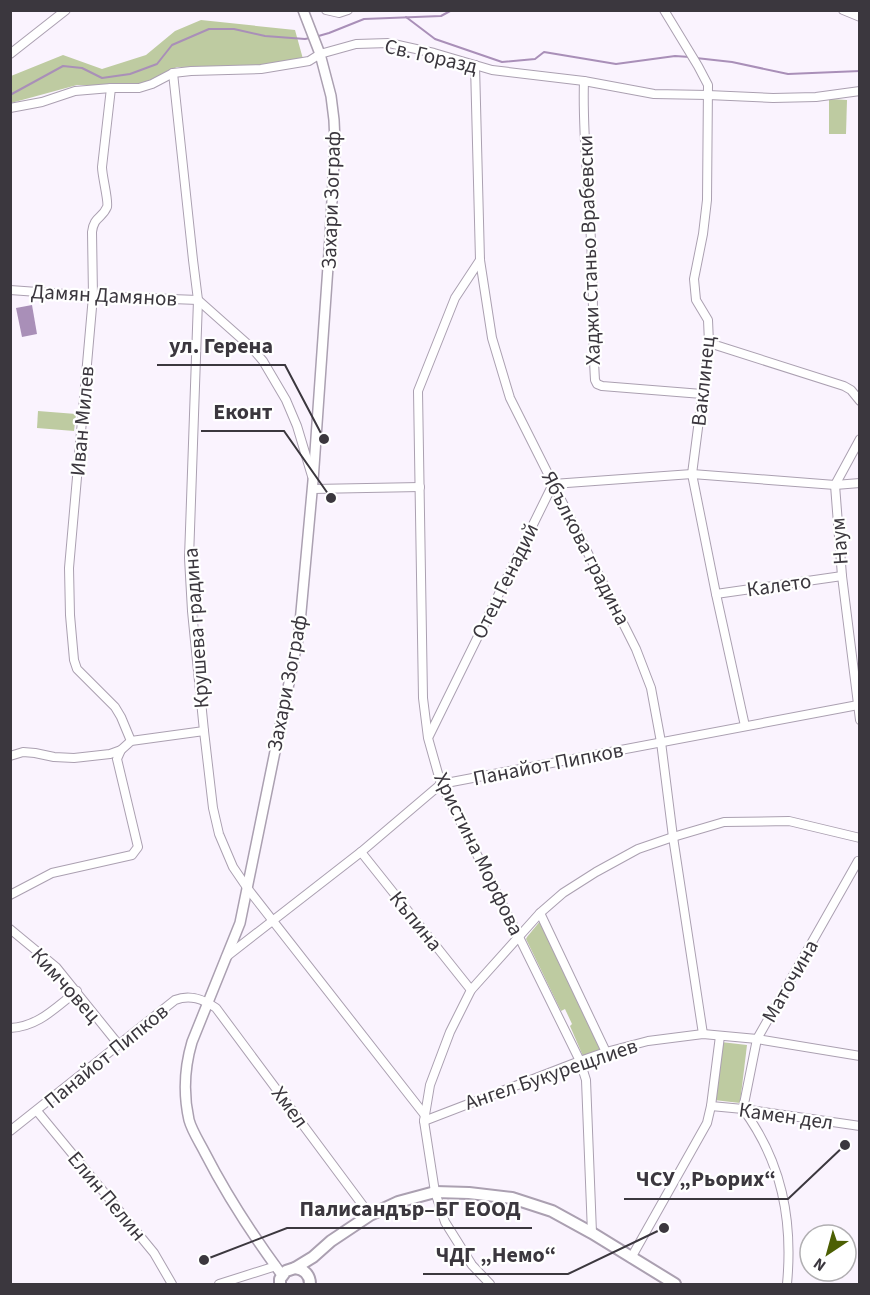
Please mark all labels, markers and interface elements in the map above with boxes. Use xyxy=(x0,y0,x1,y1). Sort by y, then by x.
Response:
street label: Св. Горазд xyxy=(382,31,480,81)
street label: Захари Зограф xyxy=(314,130,348,270)
street label: Хаджи Станьо Врабевски xyxy=(570,134,608,366)
street label: Дамян Дамянов xyxy=(30,276,178,314)
callout: ул. Герена xyxy=(157,325,285,365)
text: ул. Герена xyxy=(169,330,273,362)
street label: Ваклинец xyxy=(683,334,723,427)
street label: Иван Милев xyxy=(62,365,102,477)
callout: Еконт xyxy=(201,391,284,431)
text: Еконт xyxy=(213,396,273,428)
street label: Ябълкова градина xyxy=(534,466,638,630)
street label: Наум xyxy=(822,516,856,566)
street label: Отец Генадий xyxy=(464,518,546,644)
street label: Крушева градина xyxy=(175,547,217,709)
street label: Калето xyxy=(745,566,813,604)
street label: Захари Зограф xyxy=(259,612,315,754)
street label: Панайот Пипков xyxy=(470,735,626,793)
street label: Христина Морфова xyxy=(426,767,532,941)
street label: Къпина xyxy=(382,884,450,958)
street label: Маточина xyxy=(754,934,826,1028)
street label: Кимчовец xyxy=(24,941,108,1030)
street label: Панайот Пипков xyxy=(37,996,175,1116)
street label: Ангел Букурещлиев xyxy=(461,1030,641,1118)
street label: Хмел xyxy=(264,1080,316,1134)
street label: Камен дел xyxy=(737,1095,835,1137)
street label: Елин Пелин xyxy=(61,1145,153,1247)
callout: ЧСУ „Рьорих“ xyxy=(624,1159,788,1199)
text: ЧСУ „Рьорих“ xyxy=(636,1163,776,1195)
callout: Палисандър–БГ ЕООД xyxy=(287,1188,532,1228)
text: Палисандър–БГ ЕООД xyxy=(299,1193,521,1225)
north arrow xyxy=(798,1223,858,1283)
callout: ЧДГ „Немо“ xyxy=(423,1234,568,1274)
text: ЧДГ „Немо“ xyxy=(436,1239,556,1271)
text: N xyxy=(809,1252,831,1276)

